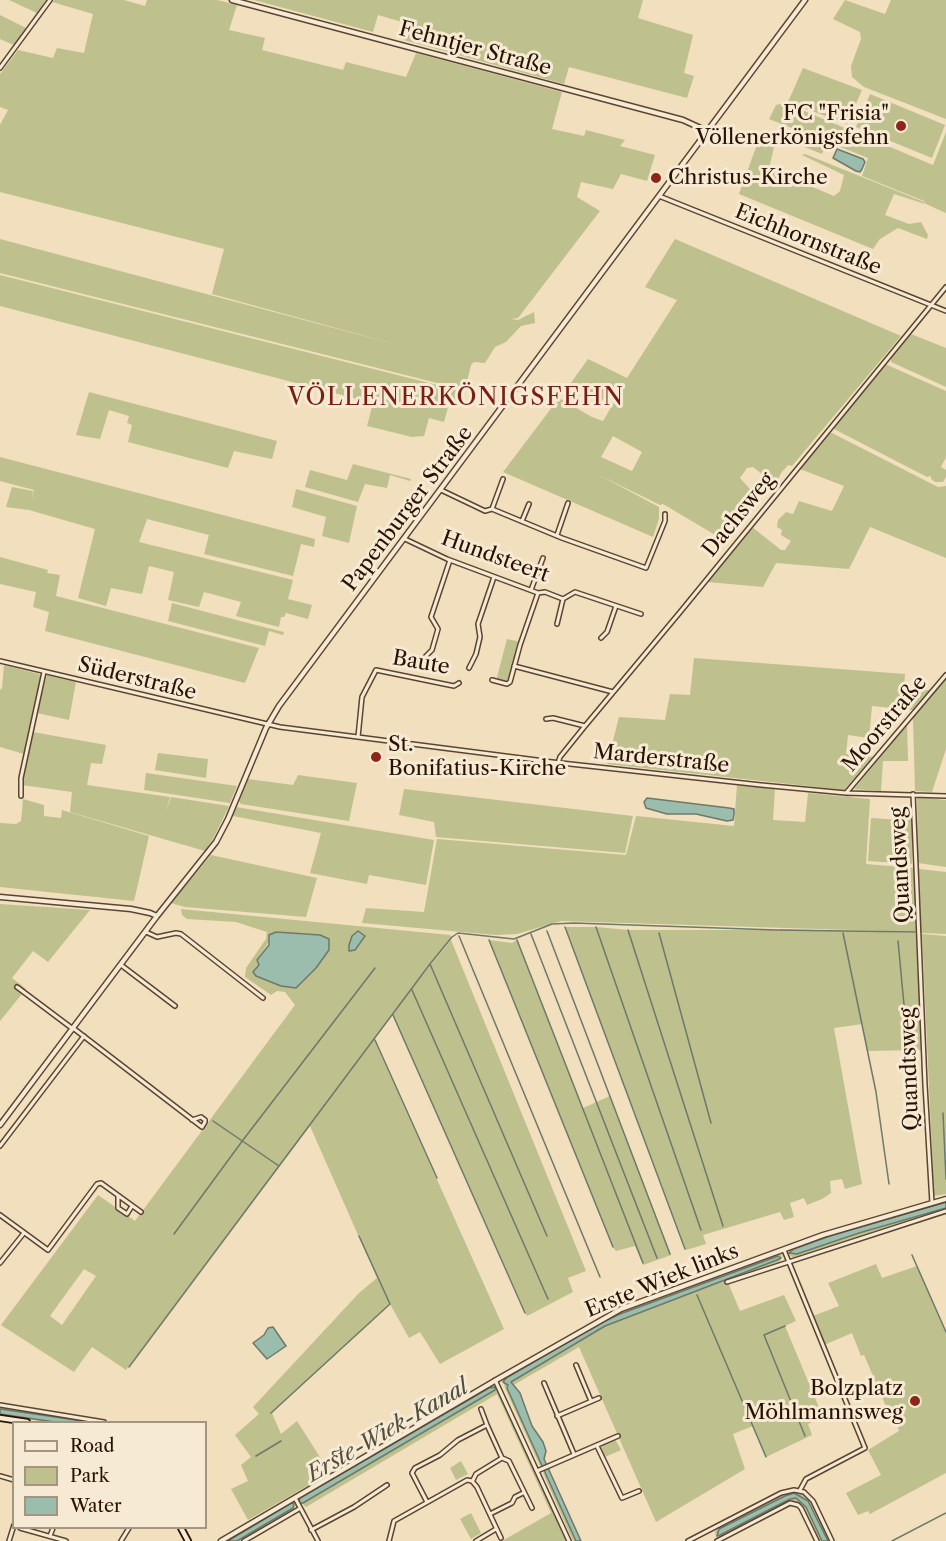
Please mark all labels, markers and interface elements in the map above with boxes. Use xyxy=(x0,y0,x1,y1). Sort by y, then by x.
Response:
street label: Fehntjer Straße xyxy=(396,17,554,81)
place label: FC "Frisia" Völlenerkönigsfehn xyxy=(696,101,889,151)
marker: FC "Frisia" Völlenerkönigsfehn xyxy=(894,119,908,133)
place label: Christus-Kirche xyxy=(668,165,828,191)
marker: Christus-Kirche xyxy=(649,171,663,185)
street label: Eichhornstraße xyxy=(731,199,885,281)
district label: VÖLLENERKÖNIGSFEHN xyxy=(288,384,624,412)
street label: Papenburger Straße xyxy=(338,421,478,597)
street label: Dachsweg xyxy=(697,468,781,562)
street label: Hundsteert xyxy=(438,526,552,588)
street label: Baute xyxy=(390,646,452,680)
street label: Süderstraße xyxy=(75,652,199,706)
street label: Moorstraße xyxy=(837,671,933,777)
place label: St. Bonifatius-Kirche xyxy=(388,732,566,782)
street label: Marderstraße xyxy=(592,739,730,779)
marker: St. Bonifatius-Kirche xyxy=(369,750,383,764)
street label: Quandsweg xyxy=(885,806,917,924)
street label: Quandtsweg xyxy=(895,1007,925,1131)
street label: Erste Wiek links xyxy=(582,1239,742,1323)
water label: Erste-Wiek-Kanal xyxy=(302,1374,474,1488)
place label: Bolzplatz Möhlmannsweg xyxy=(744,1376,903,1426)
marker: Bolzplatz Möhlmannsweg xyxy=(908,1394,922,1408)
legend xyxy=(12,1421,207,1529)
text: Road xyxy=(70,1435,115,1457)
text: Park xyxy=(70,1465,109,1487)
text: Water xyxy=(70,1495,122,1517)

